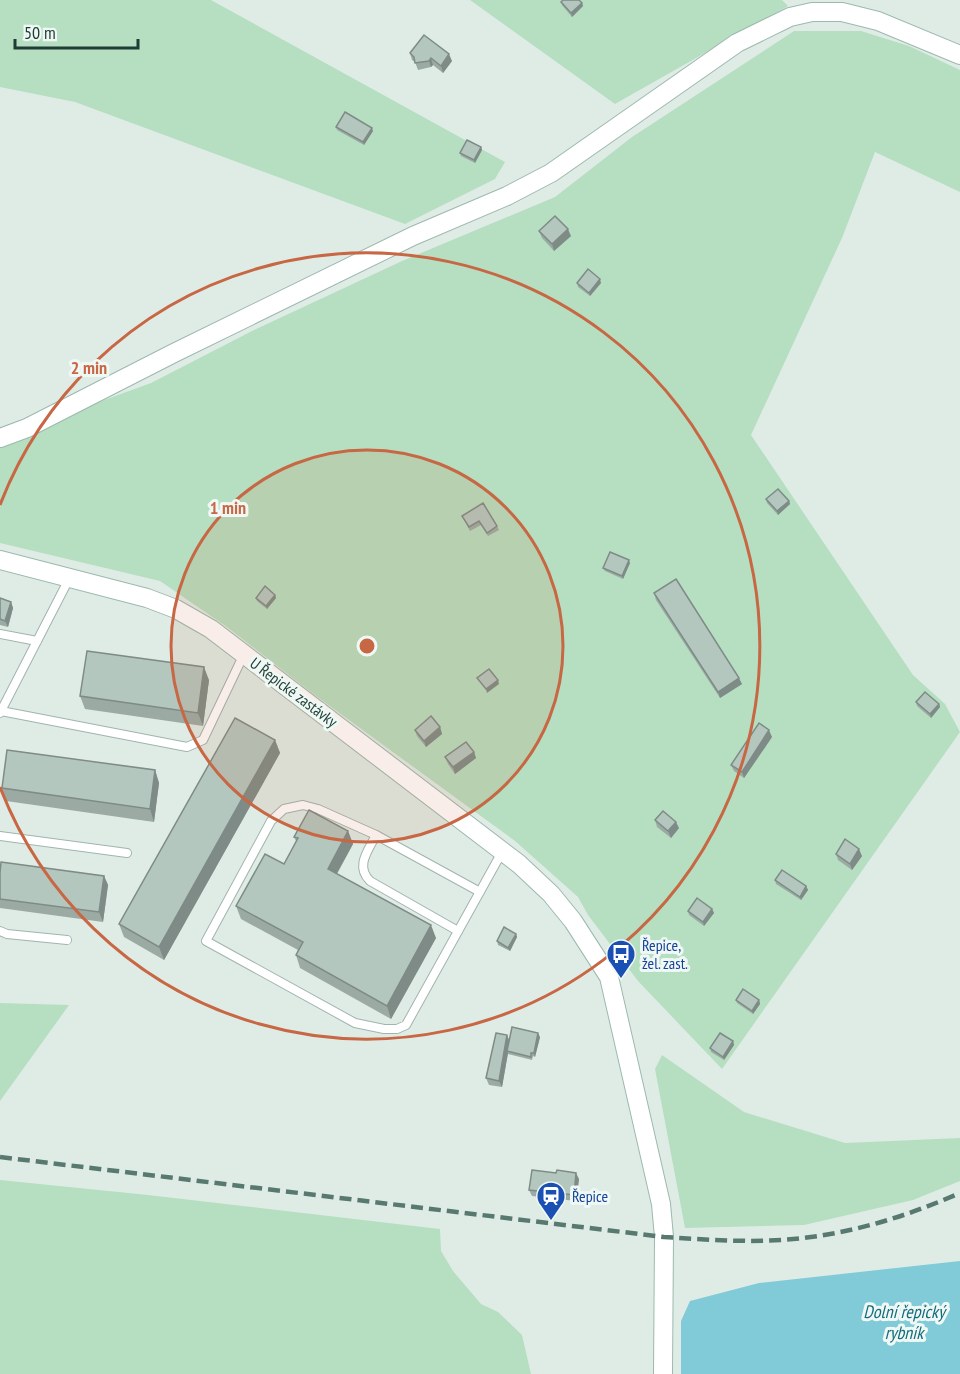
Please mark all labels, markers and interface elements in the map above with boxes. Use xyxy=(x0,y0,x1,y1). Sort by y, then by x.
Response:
scale bar xyxy=(15,12,138,50)
text: 50 m xyxy=(24,21,56,44)
text: 2 min xyxy=(71,356,107,379)
text: 1 min xyxy=(210,496,246,519)
centre of rings xyxy=(357,636,377,656)
street label: U Řepické zastávky xyxy=(246,653,342,731)
place label: Řepice, žel. zast. xyxy=(642,935,688,973)
bus stop icon: Řepice, žel. zast. xyxy=(605,938,637,980)
station icon: Řepice xyxy=(535,1180,567,1222)
place label: Řepice xyxy=(572,1186,608,1206)
water label: Dolní řepický rybník xyxy=(863,1300,947,1344)

